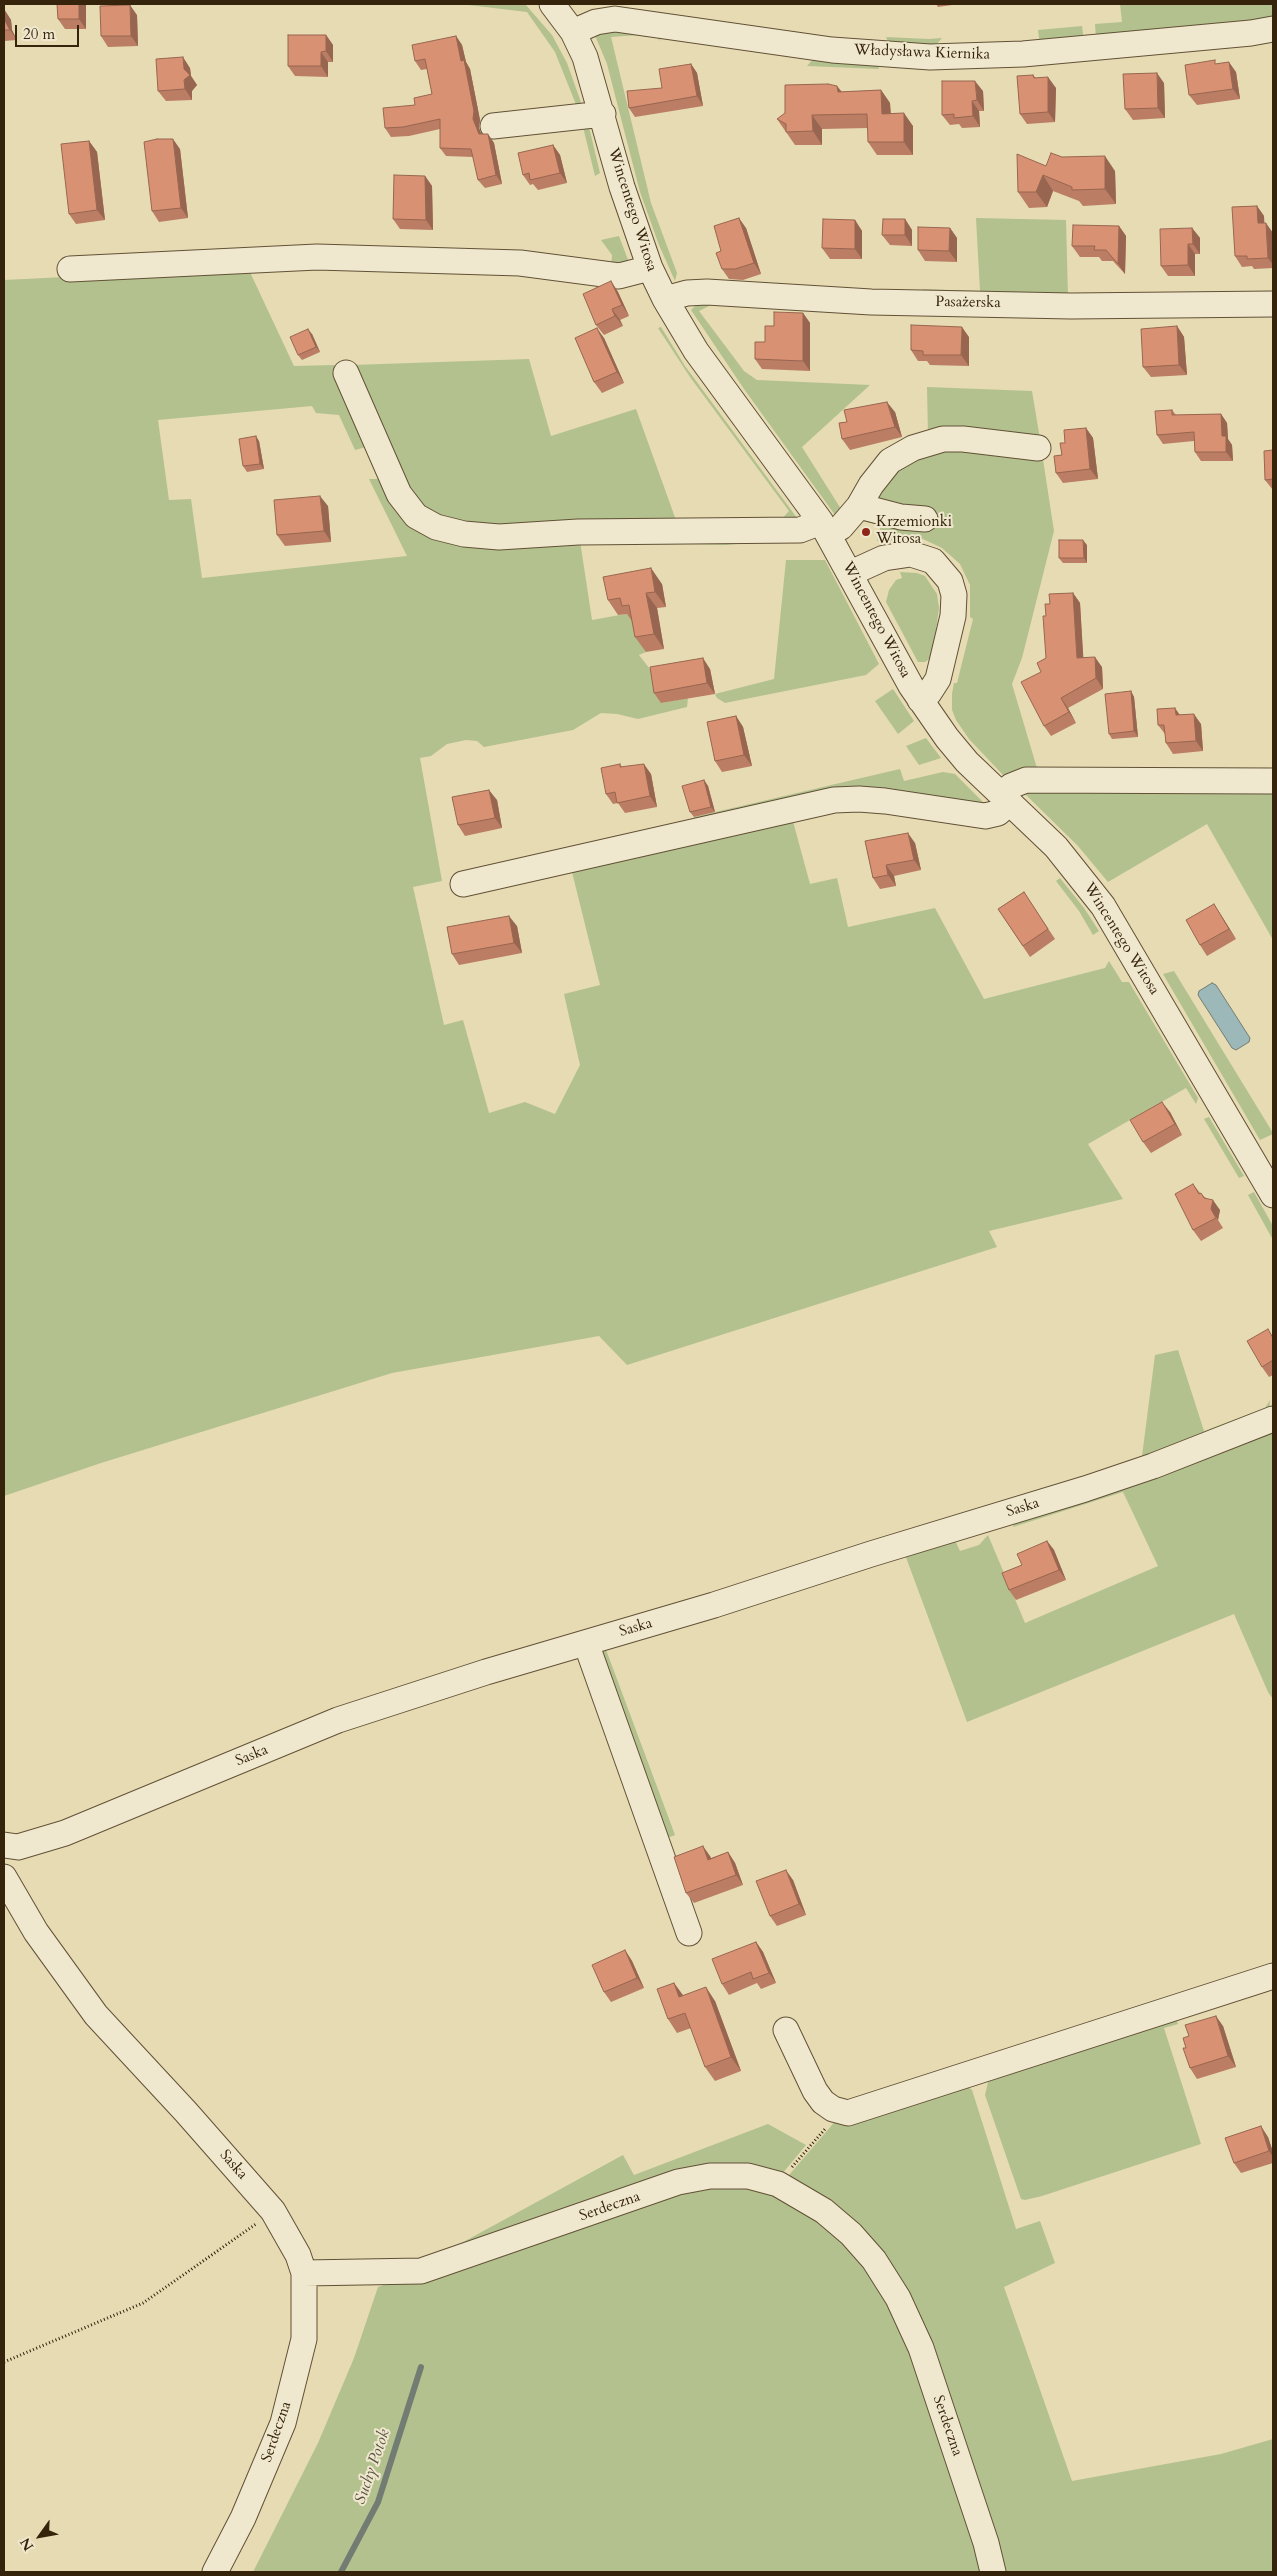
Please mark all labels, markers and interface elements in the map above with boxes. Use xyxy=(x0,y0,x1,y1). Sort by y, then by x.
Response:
scale bar xyxy=(18,15,81,47)
text: 20 m xyxy=(23,24,55,44)
street label: Władysława Kiernika xyxy=(854,42,990,64)
street label: Wincentego Witosa xyxy=(604,146,660,274)
street label: Pasażerska xyxy=(935,293,1001,313)
place label: Krzemionki Witosa xyxy=(876,514,952,549)
marker: Krzemionki Witosa xyxy=(860,526,872,538)
street label: Wincentego Witosa xyxy=(838,559,914,681)
street label: Wincentego Witosa xyxy=(1079,880,1163,998)
street label: Saska xyxy=(1004,1494,1042,1522)
street label: Saska xyxy=(617,1615,655,1641)
street label: Saska xyxy=(233,1741,271,1771)
street label: Saska xyxy=(215,2146,251,2184)
street label: Serdeczna xyxy=(577,2188,643,2226)
street label: Serdeczna xyxy=(928,2393,966,2459)
street label: Serdeczna xyxy=(258,2399,296,2465)
water label: Suchy Potok xyxy=(351,2427,395,2507)
north arrow xyxy=(15,2511,65,2561)
text: N xyxy=(16,2534,38,2554)

